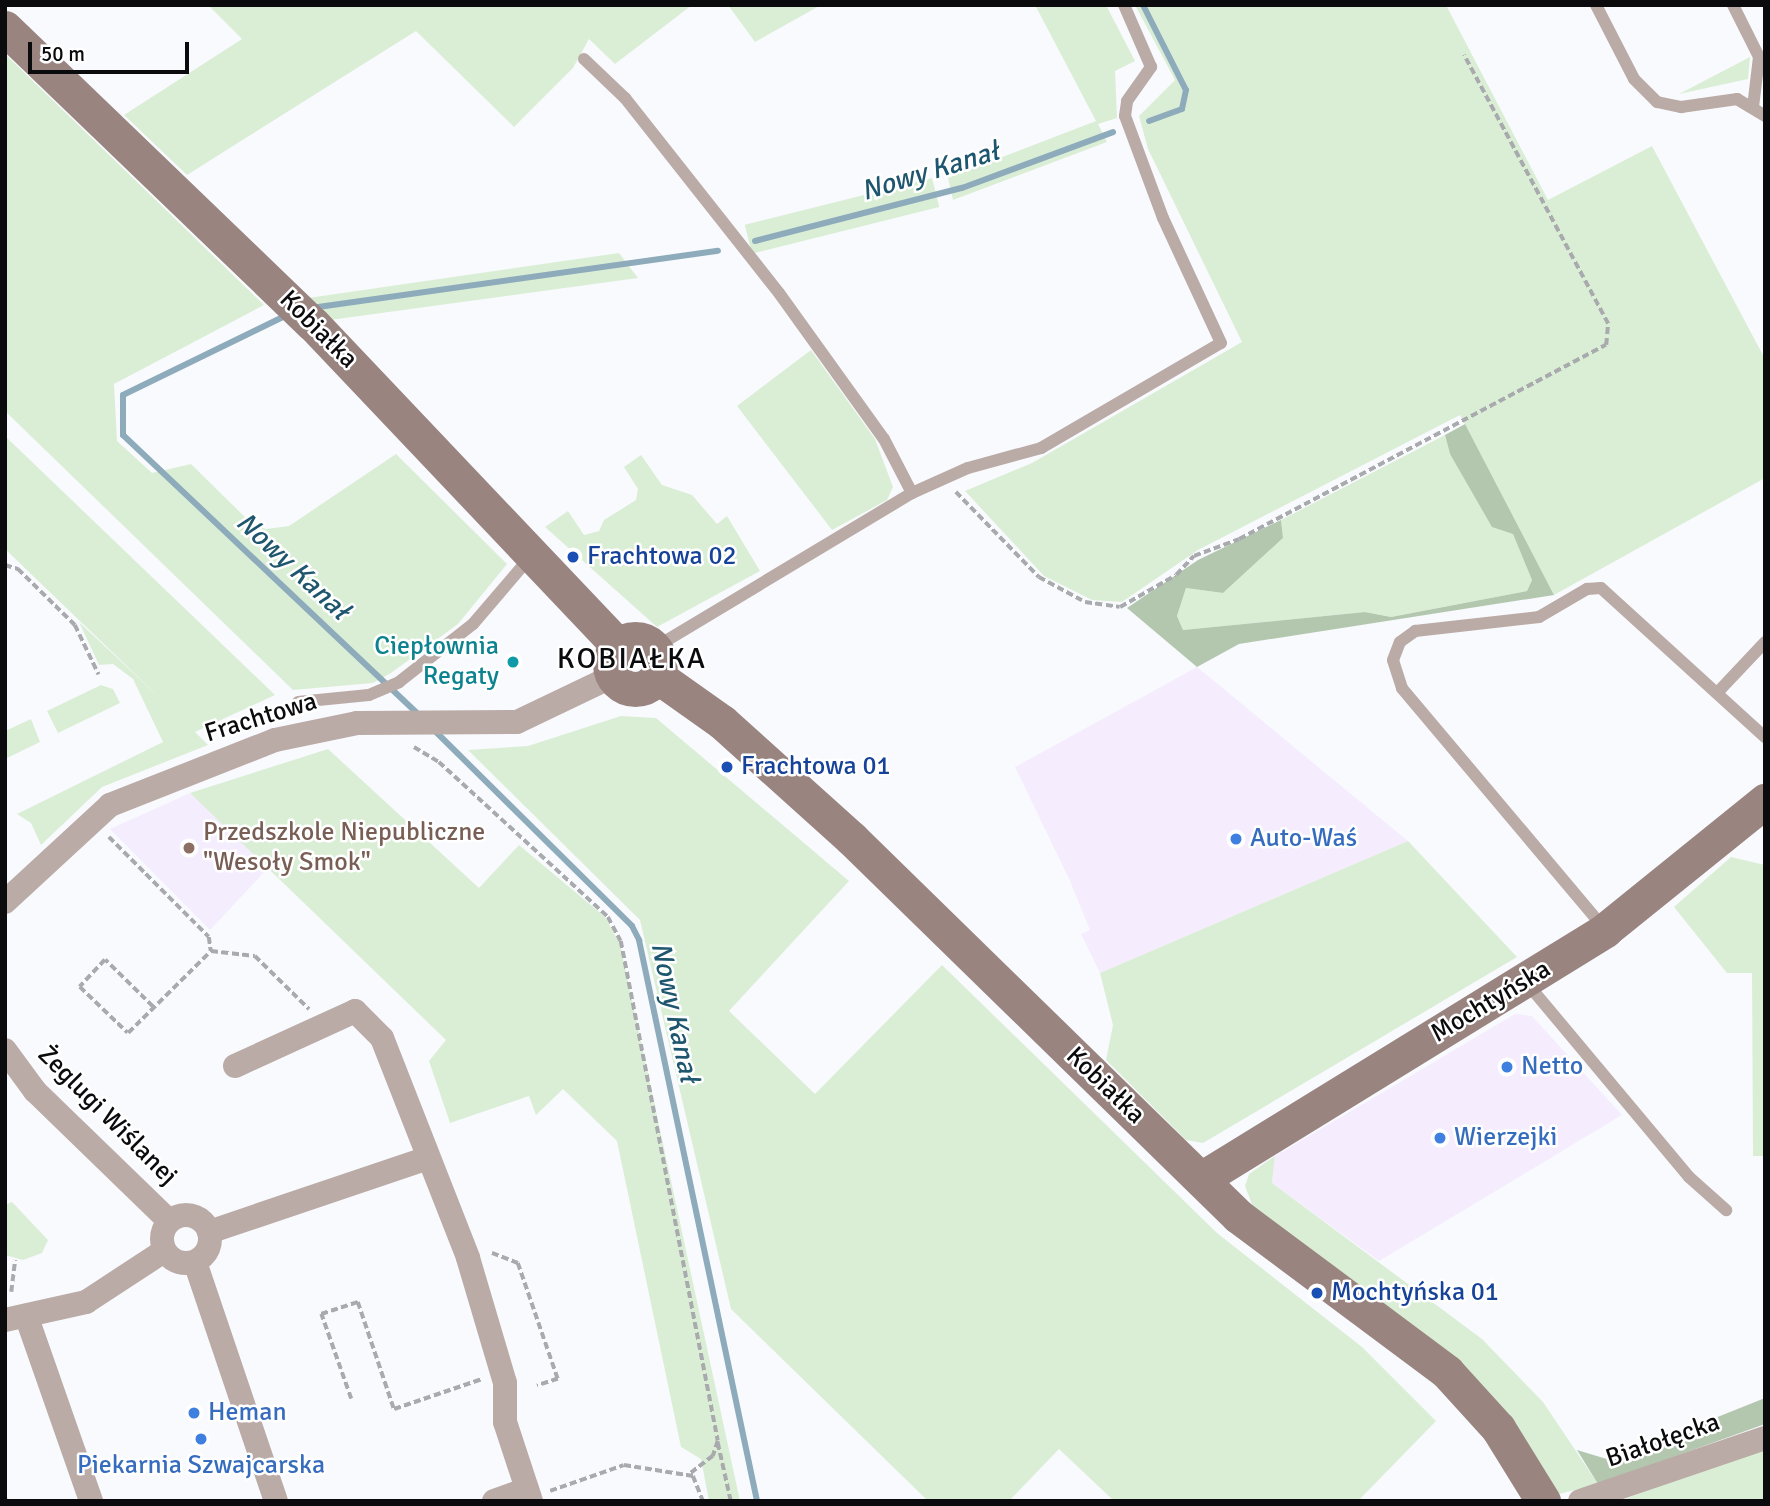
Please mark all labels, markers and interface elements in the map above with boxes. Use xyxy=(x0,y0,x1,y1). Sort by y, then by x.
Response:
scale bar xyxy=(32,28,192,72)
text: 50 m xyxy=(41,41,85,67)
water label: Nowy Kanał xyxy=(857,134,1003,208)
street label: Kobiałka xyxy=(273,285,363,375)
water label: Nowy Kanał xyxy=(229,505,357,627)
place label: Frachtowa 02 xyxy=(587,541,736,573)
marker: Frachtowa 02 xyxy=(565,549,581,565)
place label: Ciepłownia Regaty xyxy=(374,631,499,692)
district label: KOBIAŁKA xyxy=(558,641,706,677)
marker: Ciepłownia Regaty xyxy=(505,654,521,670)
street label: Frachtowa xyxy=(201,686,321,750)
place label: Frachtowa 01 xyxy=(741,751,890,783)
marker: Frachtowa 01 xyxy=(719,759,735,775)
place label: Przedszkole Niepubliczne "Wesoły Smok" xyxy=(203,817,485,878)
place label: Auto-Waś xyxy=(1250,823,1357,855)
marker: Auto-Waś xyxy=(1228,831,1244,847)
marker: Przedszkole Niepubliczne "Wesoły Smok" xyxy=(181,840,197,856)
water label: Nowy Kanał xyxy=(644,939,706,1085)
street label: Mochtyńska xyxy=(1426,954,1556,1050)
street label: Żeglugi Wiślanej xyxy=(31,1040,183,1192)
street label: Kobiałka xyxy=(1059,1041,1151,1131)
place label: Netto xyxy=(1521,1051,1583,1083)
marker: Netto xyxy=(1499,1059,1515,1075)
place label: Wierzejki xyxy=(1454,1122,1557,1154)
marker: Wierzejki xyxy=(1432,1130,1448,1146)
place label: Mochtyńska 01 xyxy=(1331,1277,1499,1309)
marker: Mochtyńska 01 xyxy=(1309,1285,1325,1301)
place label: Heman xyxy=(208,1397,287,1429)
marker: Heman xyxy=(186,1405,202,1421)
street label: Białołęcka xyxy=(1602,1407,1724,1475)
marker: Piekarnia Szwajcarska xyxy=(193,1431,209,1447)
place label: Piekarnia Szwajcarska xyxy=(77,1450,325,1482)

